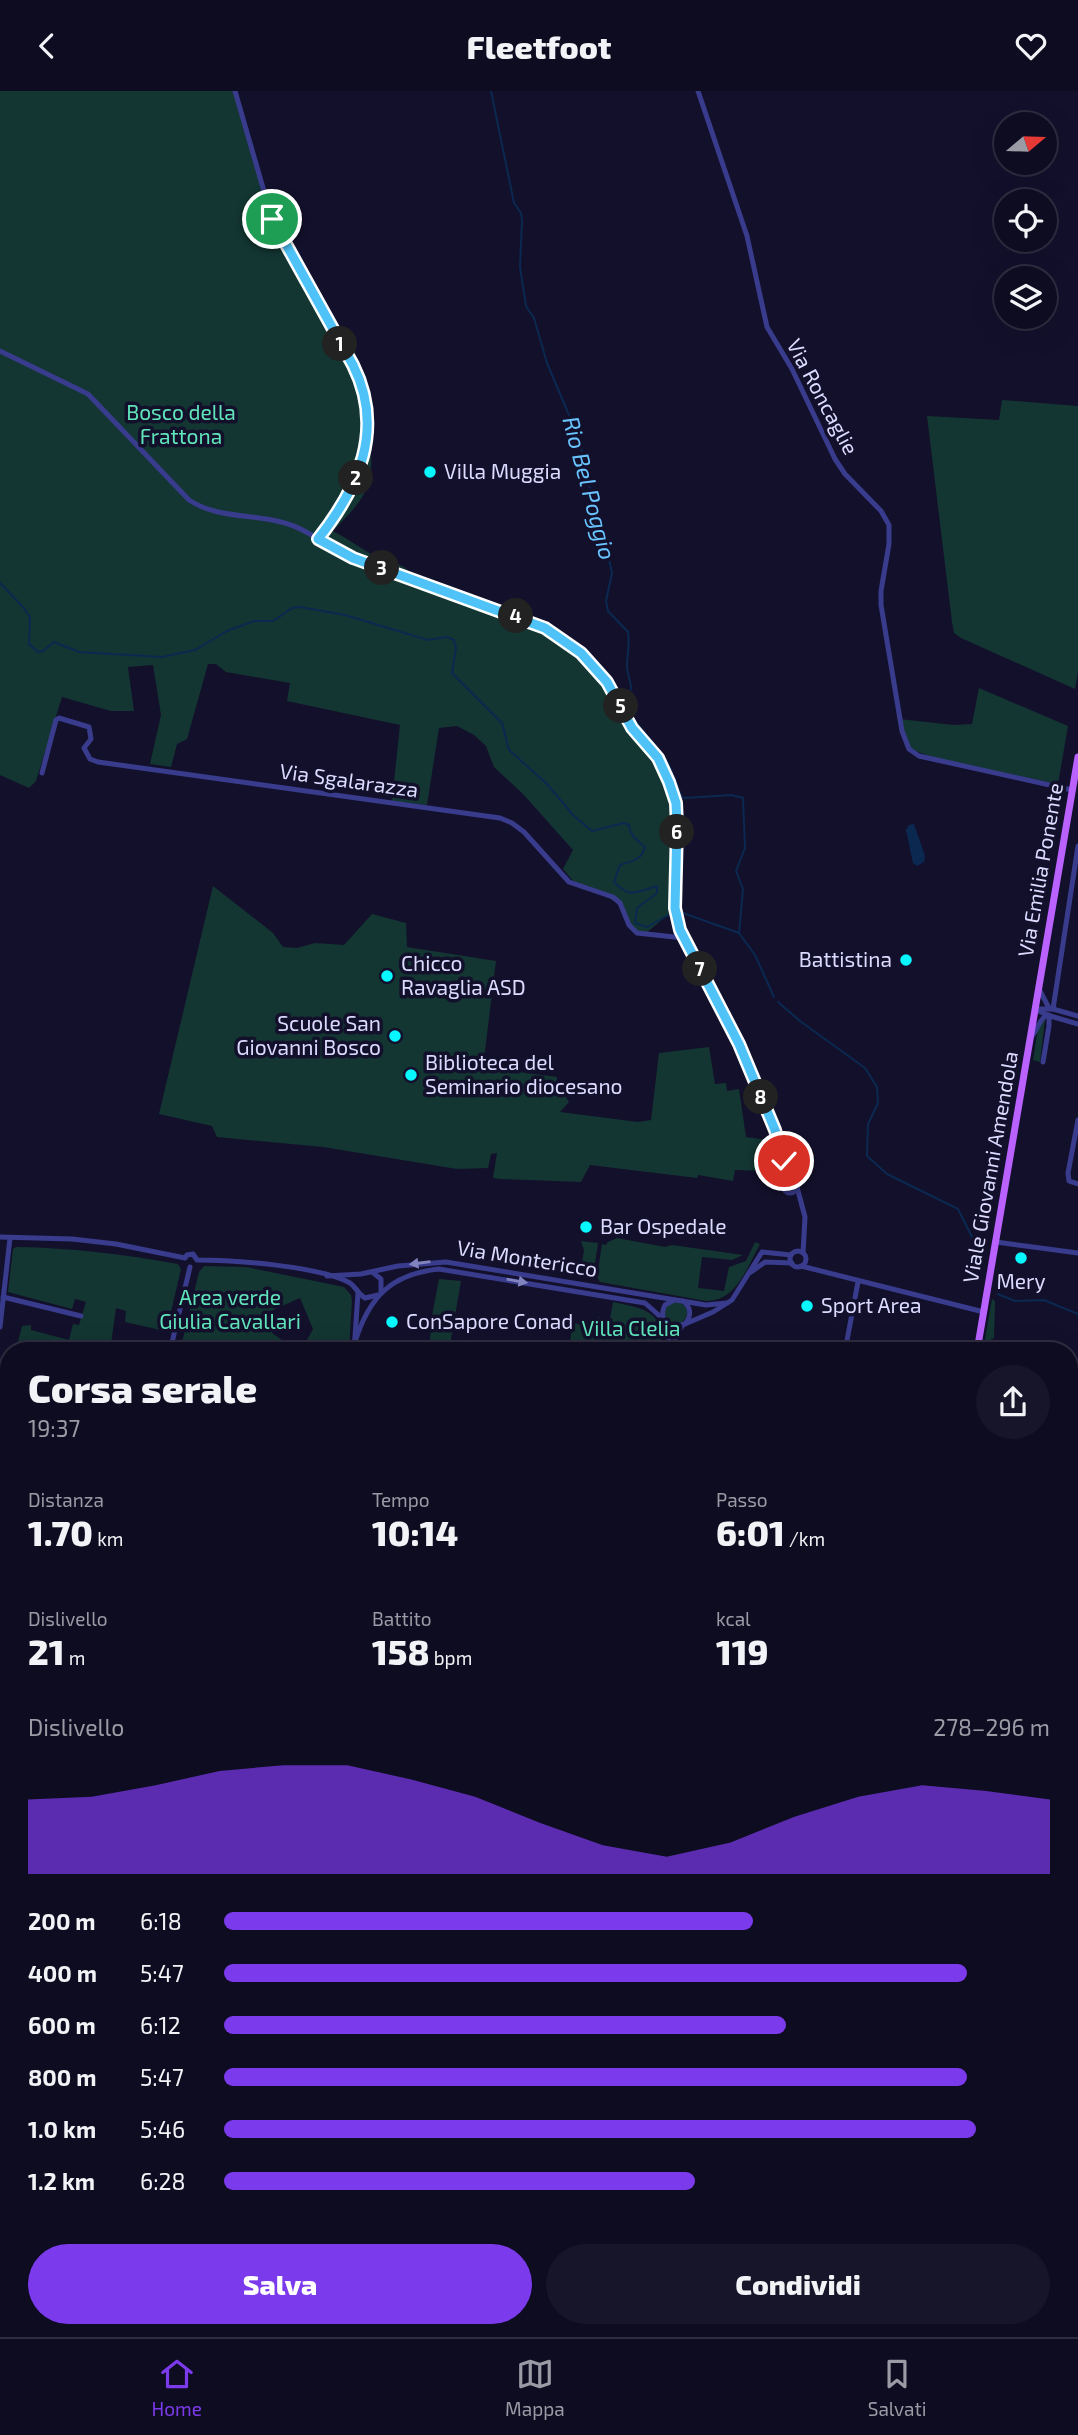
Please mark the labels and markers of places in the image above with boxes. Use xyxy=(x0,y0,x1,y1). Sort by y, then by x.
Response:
pin xyxy=(242,189,302,249)
pin: 1 xyxy=(322,327,358,361)
place label: Villa Muggia xyxy=(444,458,561,483)
pin: 2 xyxy=(338,461,374,495)
marker: Villa Muggia xyxy=(422,464,438,480)
pin: 3 xyxy=(364,551,400,585)
pin: 4 xyxy=(498,599,534,633)
pin: 5 xyxy=(604,689,638,723)
pin: 6 xyxy=(660,815,694,849)
place label: Battistina xyxy=(799,946,892,971)
place label: Chicco Ravaglia ASD xyxy=(401,950,526,999)
pin: 7 xyxy=(682,951,718,987)
marker: Battistina xyxy=(898,952,914,968)
marker: Chicco Ravaglia ASD xyxy=(379,968,395,984)
place label: Scuole San Giovanni Bosco xyxy=(236,1010,381,1059)
marker: Scuole San Giovanni Bosco xyxy=(387,1028,403,1044)
place label: Biblioteca del Seminario diocesano xyxy=(425,1049,623,1098)
marker: Biblioteca del Seminario diocesano xyxy=(403,1067,419,1083)
pin: 8 xyxy=(744,1079,778,1115)
pin xyxy=(754,1131,814,1191)
place label: Bar Ospedale xyxy=(600,1213,726,1238)
marker: Bar Ospedale xyxy=(578,1219,594,1235)
marker: Mery xyxy=(1013,1250,1029,1266)
place label: Mery xyxy=(996,1268,1046,1293)
place label: Sport Area xyxy=(821,1292,922,1317)
marker: Sport Area xyxy=(799,1298,815,1314)
place label: ConSapore Conad xyxy=(406,1308,573,1333)
marker: ConSapore Conad xyxy=(384,1314,400,1330)

